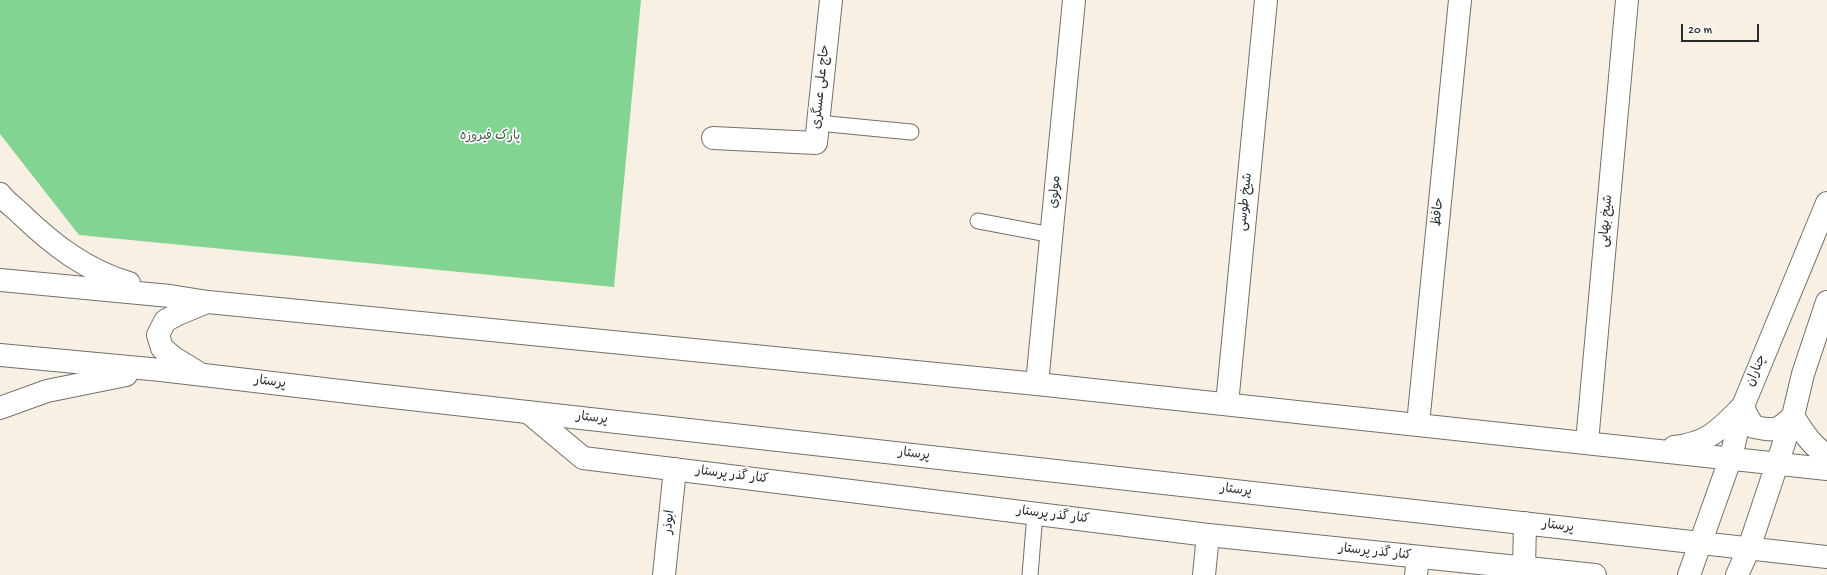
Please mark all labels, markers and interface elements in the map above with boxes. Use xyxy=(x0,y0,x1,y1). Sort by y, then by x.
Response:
scale bar xyxy=(1683,16,1761,42)
text: 20 m xyxy=(1688,24,1712,38)
street label: حاج علی عسگری xyxy=(810,44,834,130)
park label: پارک فیروزه xyxy=(460,129,520,145)
street label: شیخ طوسی xyxy=(1235,172,1257,232)
street label: مولوی xyxy=(1047,175,1065,209)
street label: شیخ بهایی xyxy=(1597,194,1617,248)
street label: حافظ xyxy=(1430,197,1448,227)
street label: چناران xyxy=(1743,353,1771,389)
street label: پرستار xyxy=(253,373,287,393)
street label: پرستار xyxy=(575,410,609,428)
street label: پرستار xyxy=(897,446,931,464)
street label: کنار گذر پرستار xyxy=(695,464,769,488)
street label: پرستار xyxy=(1219,482,1253,500)
street label: کنار گذر پرستار xyxy=(1016,504,1090,528)
street label: ابوذر xyxy=(661,509,679,535)
street label: پرستار xyxy=(1541,517,1575,537)
street label: کنار گذر پرستار xyxy=(1338,541,1412,565)

